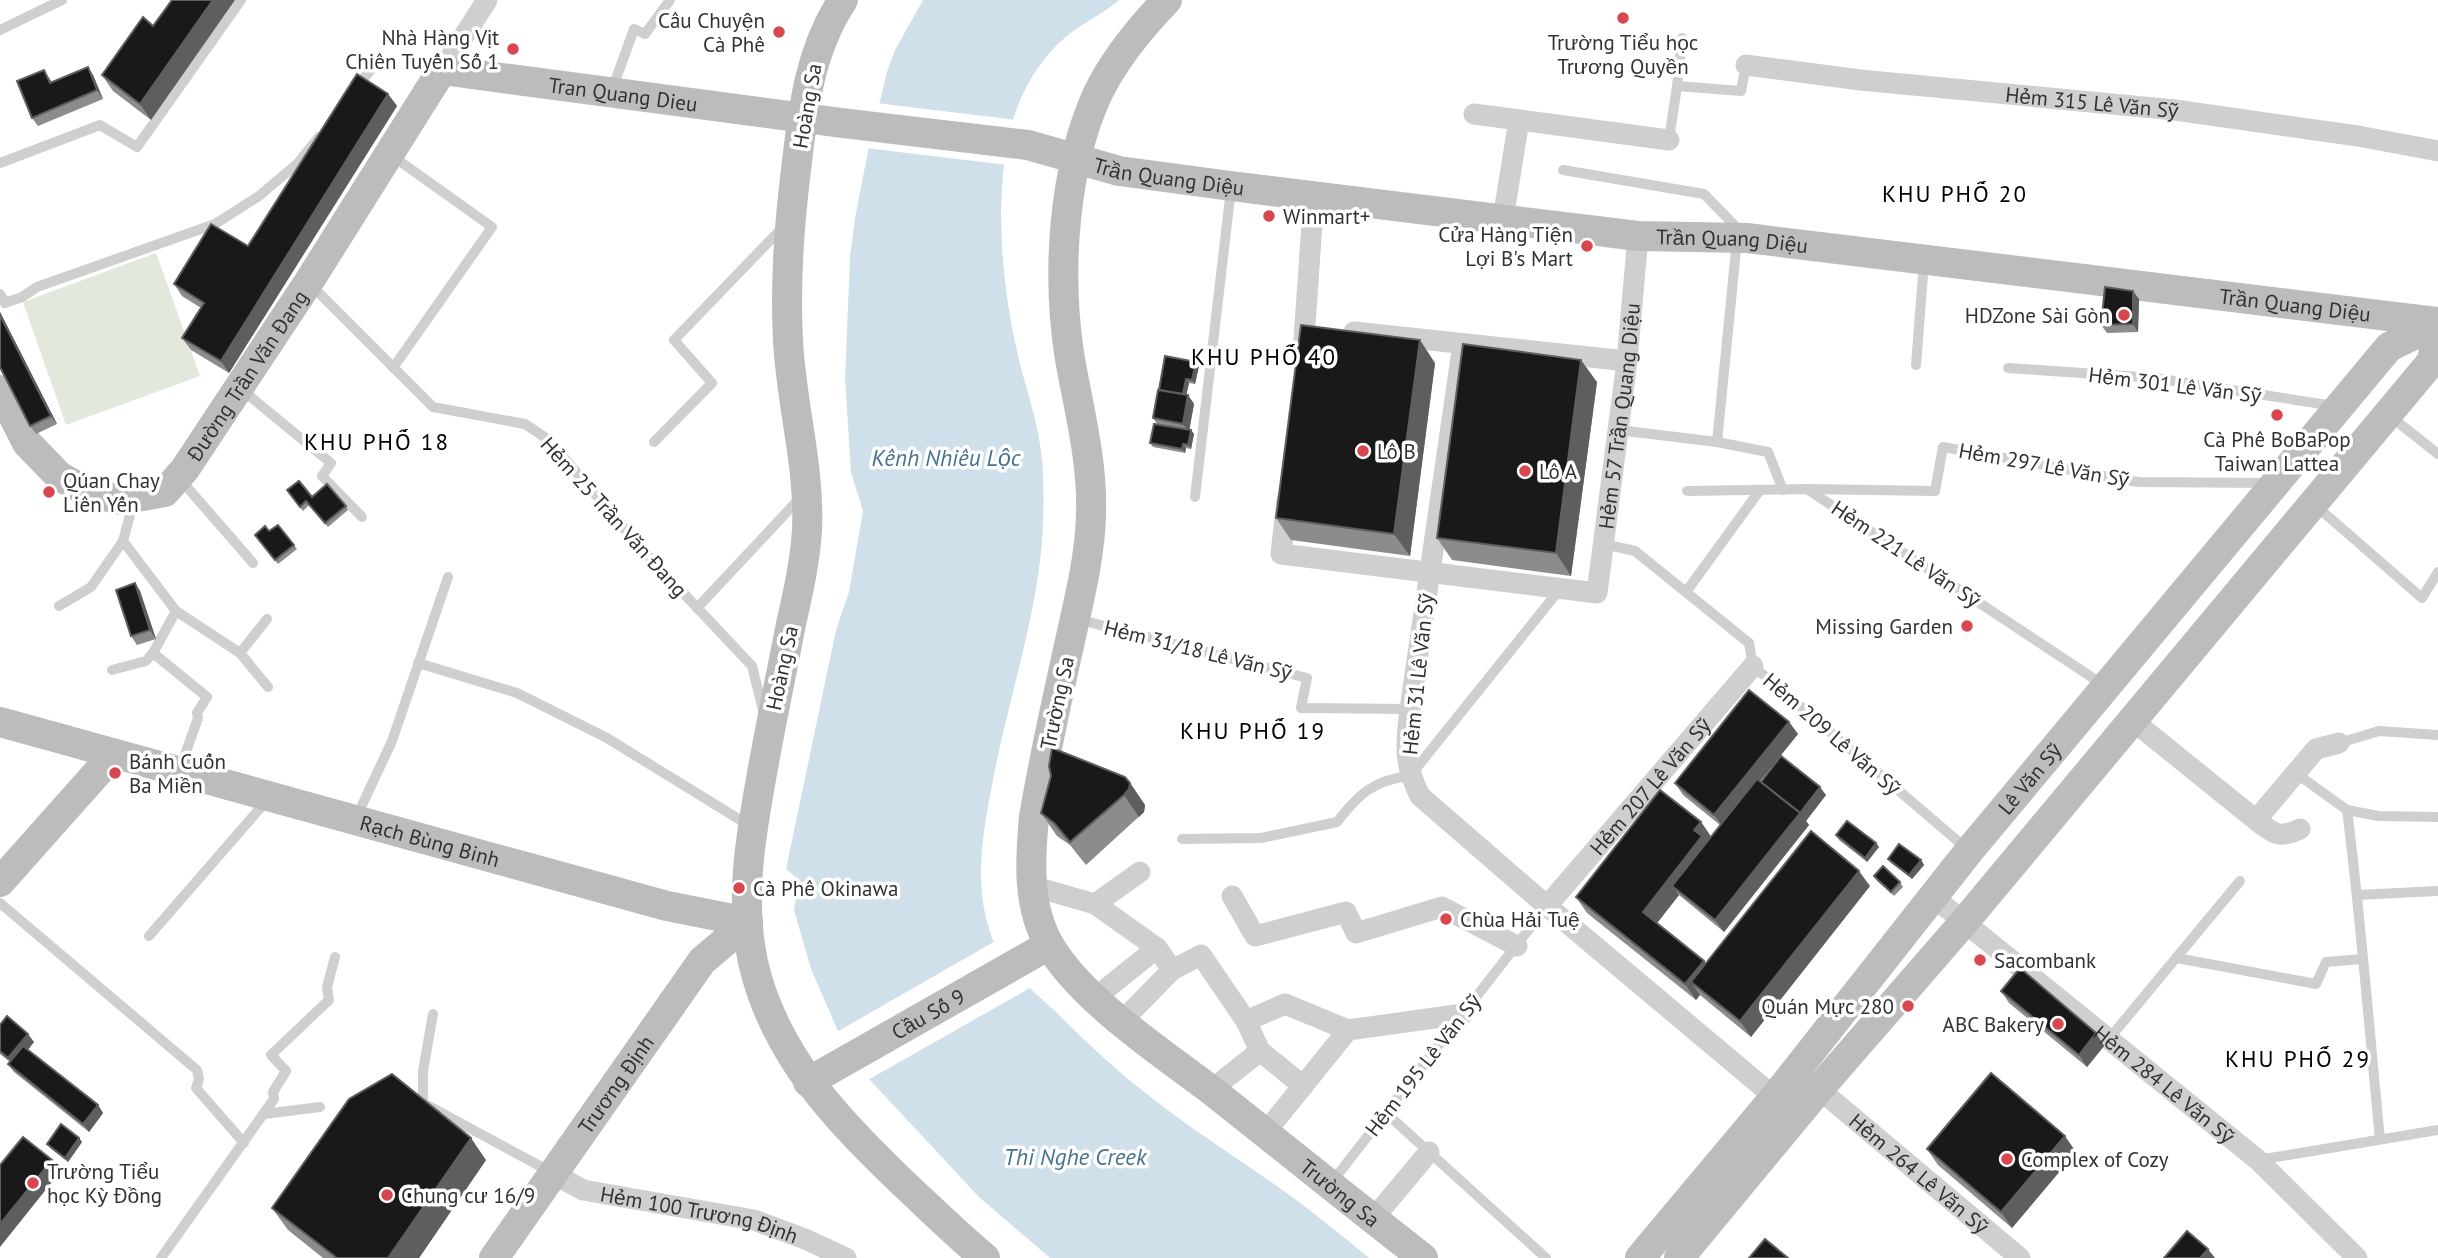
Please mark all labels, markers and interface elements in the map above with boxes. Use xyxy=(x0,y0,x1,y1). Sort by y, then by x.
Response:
place label: Câu Chuyện Cà Phê xyxy=(658,7,765,58)
marker: Trường Tiểu học Trương Quyền xyxy=(1615,10,1631,26)
place label: Nhà Hàng Vịt Chiên Tuyến Số 1 xyxy=(345,24,499,75)
marker: Câu Chuyện Cà Phê xyxy=(771,24,787,40)
place label: Trường Tiểu học Trương Quyền xyxy=(1548,29,1698,80)
marker: Nhà Hàng Vịt Chiên Tuyến Số 1 xyxy=(505,41,521,57)
street label: Hoàng Sa xyxy=(786,61,828,151)
street label: Tran Quang Dieu xyxy=(547,71,699,117)
street label: Hẻm 315 Lê Văn Sỹ xyxy=(2004,80,2180,124)
street label: Trần Quang Diệu xyxy=(1090,151,1246,201)
district label: KHU PHỐ 20 xyxy=(1882,179,2028,208)
place label: Winmart+ xyxy=(1283,203,1370,230)
marker: Winmart+ xyxy=(1261,208,1277,224)
place label: Cửa Hàng Tiện Lợi B's Mart xyxy=(1438,221,1573,272)
street label: Trần Quang Diệu xyxy=(1656,223,1809,259)
marker: Cửa Hàng Tiện Lợi B's Mart xyxy=(1579,238,1595,254)
street label: Trần Quang Diệu xyxy=(2218,282,2372,327)
street label: Đường Trần Văn Đang xyxy=(180,285,313,467)
street label: Hẻm 57 Trần Quang Diệu xyxy=(1592,302,1646,531)
place label: HDZone Sài Gòn xyxy=(1965,302,2110,329)
marker: HDZone Sài Gòn xyxy=(2116,307,2132,323)
district label: KHU PHỐ 40 xyxy=(1191,342,1337,371)
street label: Hẻm 301 Lê Văn Sỹ xyxy=(2087,361,2263,409)
marker: Cà Phê BoBaPop Taiwan Lattea xyxy=(2269,407,2285,423)
place label: Cà Phê BoBaPop Taiwan Lattea xyxy=(2203,426,2351,477)
district label: KHU PHỐ 18 xyxy=(304,427,450,456)
street label: Hẻm 25 Trần Văn Đang xyxy=(535,431,693,603)
street label: Hẻm 297 Lê Văn Sỹ xyxy=(1957,437,2132,493)
place label: Lô B xyxy=(1377,438,1416,465)
water label: Kênh Nhiêu Lộc xyxy=(872,443,1021,472)
marker: Lô B xyxy=(1355,443,1371,459)
place label: Lô A xyxy=(1539,458,1578,485)
marker: Lô A xyxy=(1517,463,1533,479)
place label: Qúan Chay Liên Yến xyxy=(63,467,160,518)
marker: Qúan Chay Liên Yến xyxy=(41,484,57,500)
street label: Hẻm 221 Lê Văn Sỹ xyxy=(1826,494,1986,614)
street label: Hẻm 31 Lê Văn Sỹ xyxy=(1396,591,1440,756)
place label: Missing Garden xyxy=(1815,613,1953,640)
street label: Hẻm 31/18 Lê Văn Sỹ xyxy=(1101,614,1295,687)
marker: Missing Garden xyxy=(1959,618,1975,634)
street label: Hoàng Sa xyxy=(760,623,804,713)
street label: Trường Sa xyxy=(1034,654,1080,752)
street label: Hẻm 209 Lê Văn Sỹ xyxy=(1758,667,1907,802)
street label: Hẻm 207 Lê Văn Sỹ xyxy=(1583,711,1717,860)
district label: KHU PHỐ 19 xyxy=(1180,716,1326,745)
street label: Lê Văn Sỹ xyxy=(1992,736,2068,820)
place label: Bánh Cuốn Ba Miền xyxy=(129,748,226,799)
marker: Bánh Cuốn Ba Miền xyxy=(107,765,123,781)
street label: Rạch Bùng Binh xyxy=(357,808,503,873)
place label: Cà Phê Okinawa xyxy=(753,875,898,902)
marker: Cà Phê Okinawa xyxy=(731,880,747,896)
place label: Chùa Hải Tuệ xyxy=(1460,906,1580,933)
marker: Chùa Hải Tuệ xyxy=(1438,911,1454,927)
place label: Sacombank xyxy=(1994,947,2096,974)
marker: Sacombank xyxy=(1972,952,1988,968)
street label: Cầu Số 9 xyxy=(886,982,969,1045)
street label: Hẻm 195 Lê Văn Sỹ xyxy=(1359,988,1487,1142)
place label: Quán Mực 280 xyxy=(1761,993,1894,1020)
marker: Quán Mực 280 xyxy=(1900,998,1916,1014)
place label: ABC Bakery xyxy=(1943,1011,2044,1038)
marker: ABC Bakery xyxy=(2050,1016,2066,1032)
street label: Hẻm 284 Lê Văn Sỹ xyxy=(2088,1019,2241,1150)
street label: Trương Định xyxy=(572,1030,659,1139)
district label: KHU PHỐ 29 xyxy=(2225,1044,2371,1073)
street label: Hẻm 264 Lê Văn Sỹ xyxy=(1844,1107,1995,1240)
water label: Thi Nghe Creek xyxy=(1004,1142,1148,1171)
place label: Complex of Cozy xyxy=(2021,1146,2169,1173)
marker: Complex of Cozy xyxy=(1999,1151,2015,1167)
street label: Trường Sa xyxy=(1295,1153,1385,1233)
place label: Trường Tiểu học Kỳ Đồng xyxy=(47,1158,162,1209)
marker: Trường Tiểu học Kỳ Đồng xyxy=(25,1175,41,1191)
street label: Hẻm 100 Trương Định xyxy=(598,1180,802,1249)
place label: Chung cư 16/9 xyxy=(401,1182,535,1209)
marker: Chung cư 16/9 xyxy=(379,1187,395,1203)

